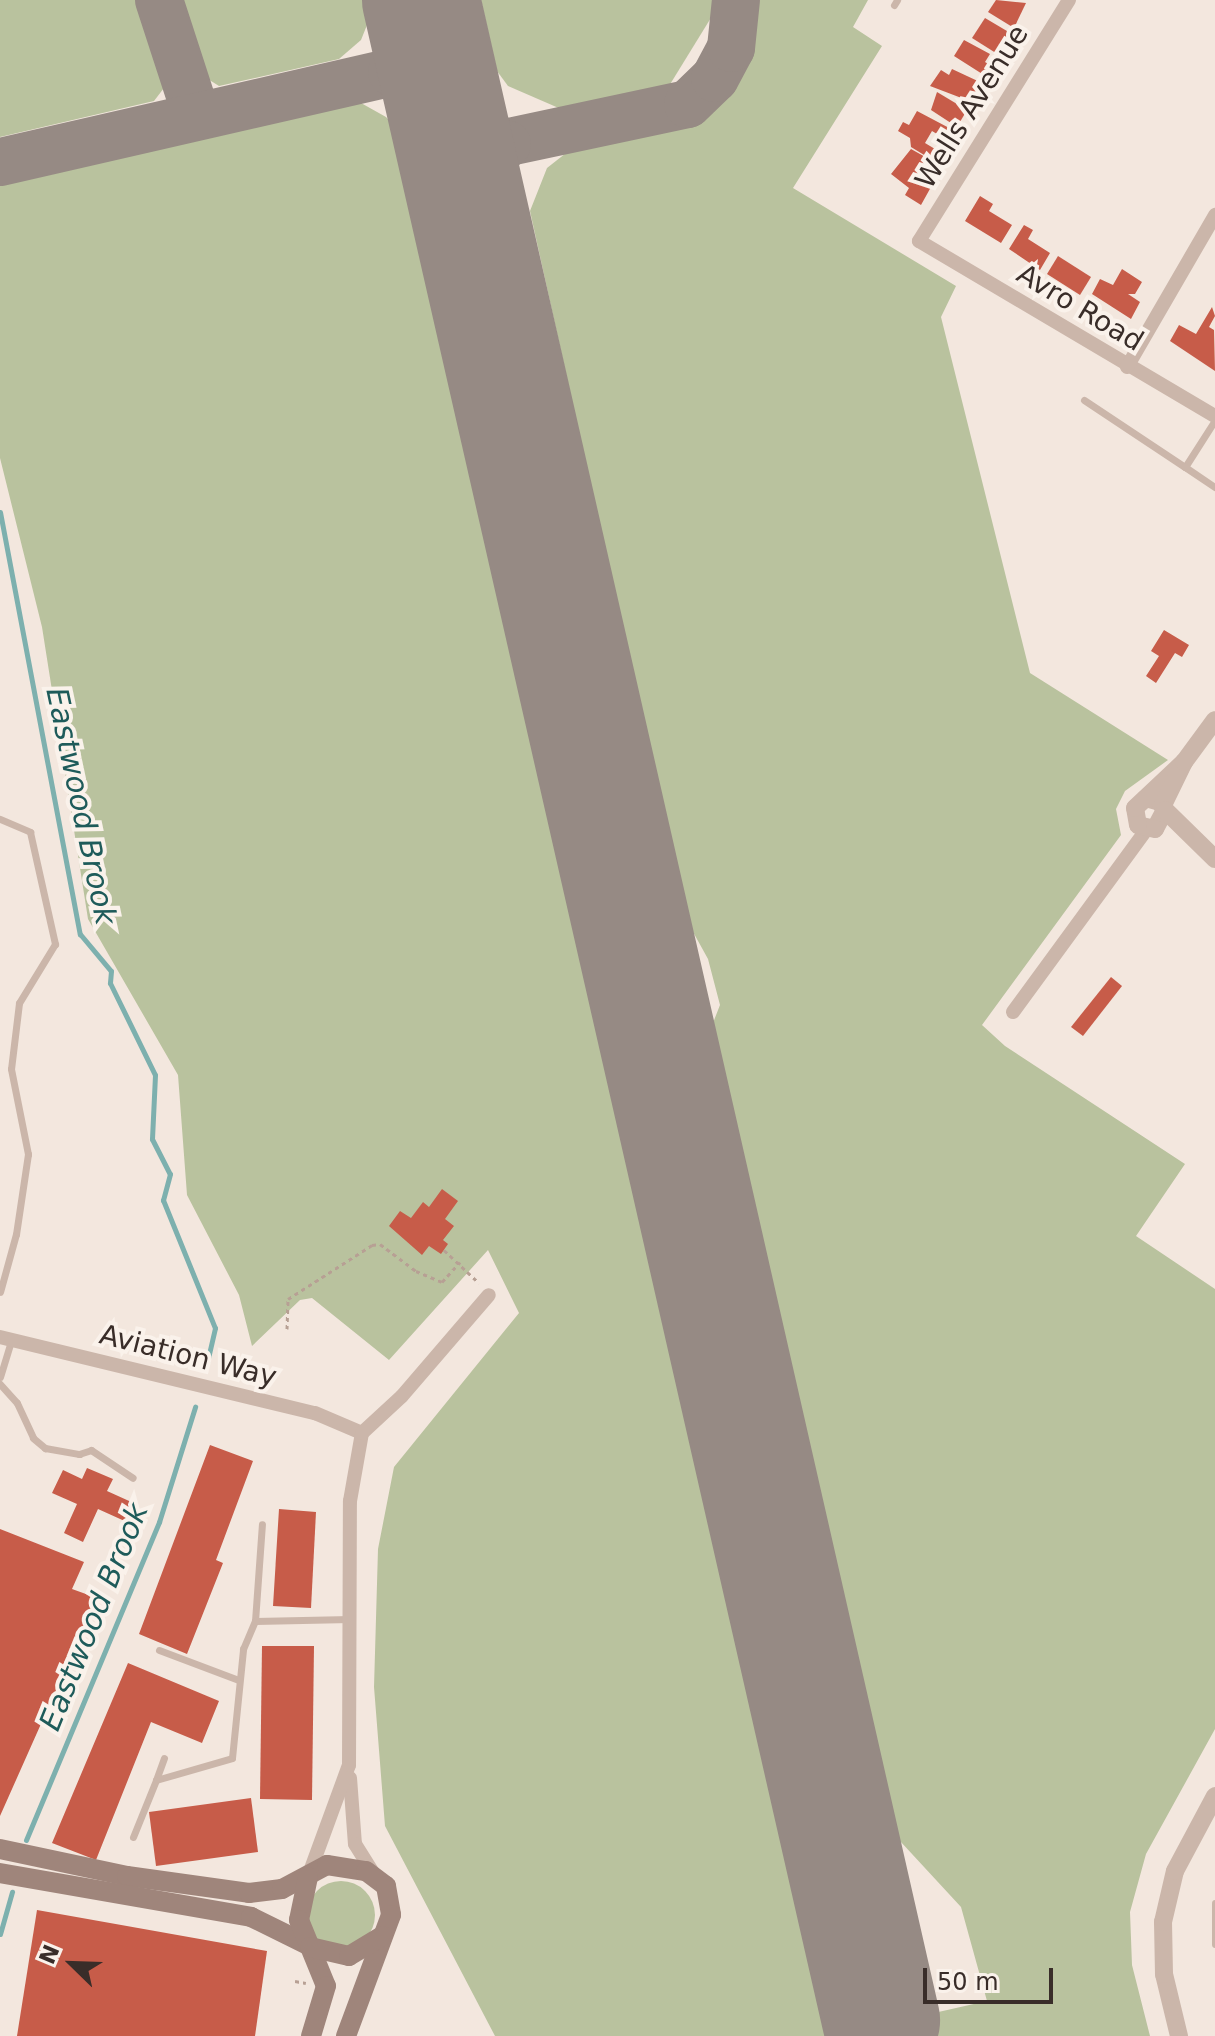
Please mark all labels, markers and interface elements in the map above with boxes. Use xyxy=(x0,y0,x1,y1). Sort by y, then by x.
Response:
street label: Wells Avenue xyxy=(908,19,1036,195)
street label: Avro Road xyxy=(1011,257,1149,359)
water label: Eastwood Brook xyxy=(38,684,124,928)
street label: Aviation Way xyxy=(96,1318,280,1394)
water label: Eastwood Brook xyxy=(32,1498,156,1736)
north arrow xyxy=(32,1924,112,2004)
text: N xyxy=(34,1941,65,1968)
scale bar xyxy=(927,1952,1057,2002)
text: 50 m xyxy=(937,1968,999,1996)

